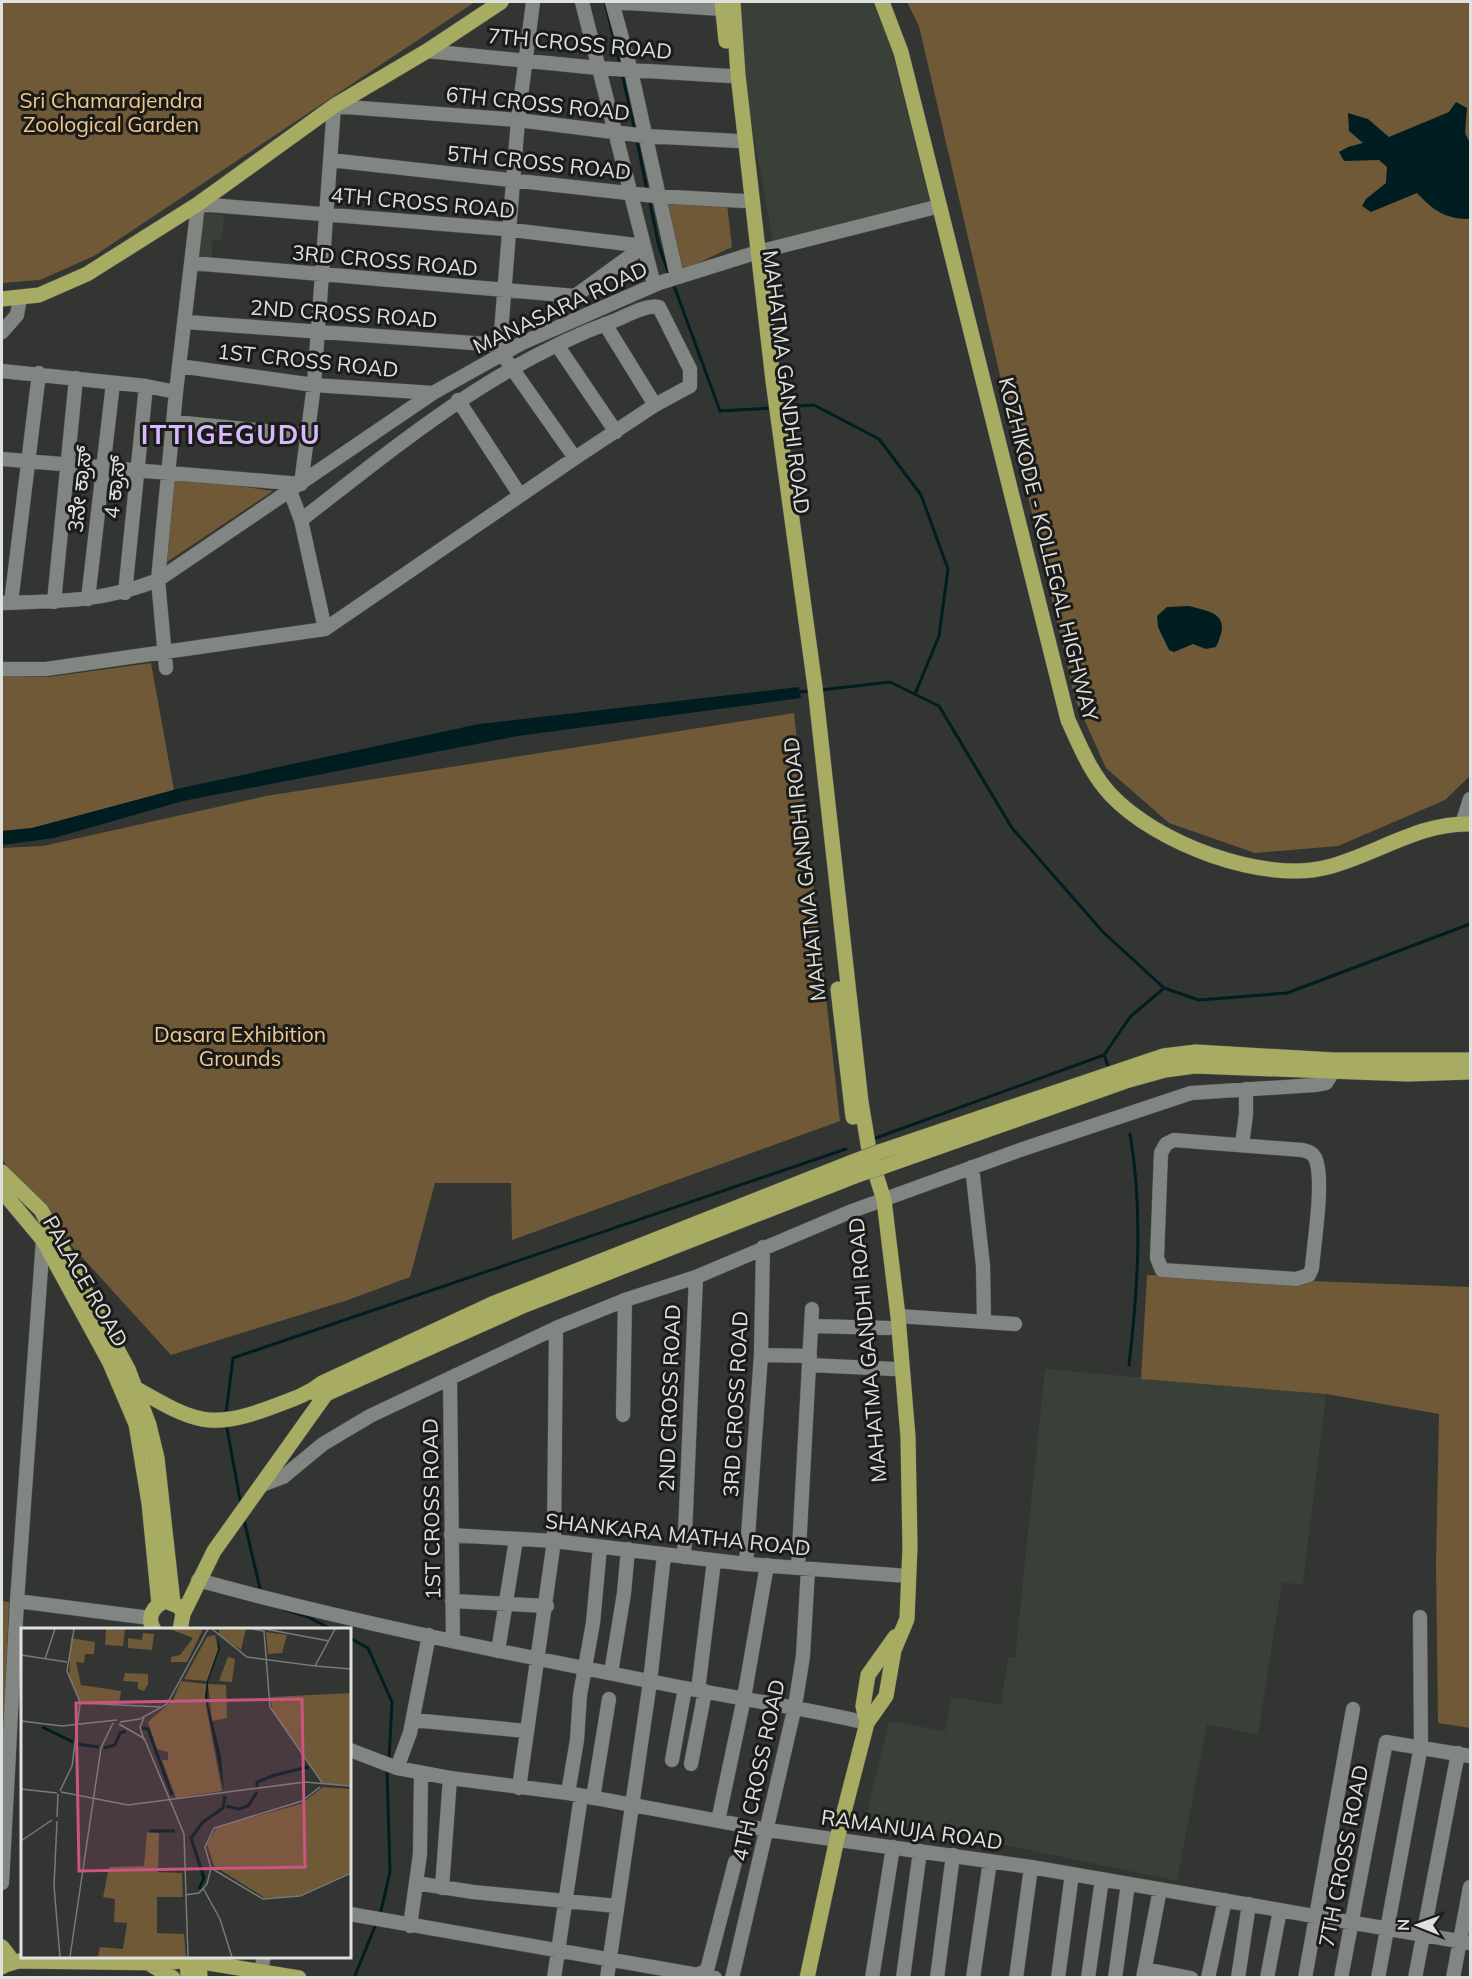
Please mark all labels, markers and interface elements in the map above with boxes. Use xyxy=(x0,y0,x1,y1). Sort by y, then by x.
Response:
street label: 7TH CROSS ROAD xyxy=(487,22,673,64)
street label: 6TH CROSS ROAD xyxy=(445,80,631,126)
park label: Sri Chamarajendra Zoological Garden xyxy=(19,87,203,137)
street label: 5TH CROSS ROAD xyxy=(446,139,632,185)
street label: 4TH CROSS ROAD xyxy=(330,181,516,223)
street label: 3RD CROSS ROAD xyxy=(291,239,479,281)
street label: MAHATMA GANDHI ROAD xyxy=(758,249,816,515)
street label: MANASARA ROAD xyxy=(469,255,651,359)
street label: 2ND CROSS ROAD xyxy=(250,293,438,333)
street label: 1ST CROSS ROAD xyxy=(216,338,400,382)
street label: KOZHIKODE - KOLLEGAL HIGHWAY xyxy=(994,374,1104,724)
district label: ITTIGEGUDU xyxy=(141,417,321,451)
street label: 3ನೆೇ ಕ್ರಾಸ್ xyxy=(62,444,99,534)
street label: 4 ಕ್ರಾಸ್ xyxy=(98,453,132,520)
street label: MAHATMA GANDHI ROAD xyxy=(777,736,831,1002)
park label: Dasara Exhibition Grounds xyxy=(154,1021,326,1071)
street label: PALACE ROAD xyxy=(38,1211,134,1351)
street label: MAHATMA GANDHI ROAD xyxy=(842,1217,892,1483)
street label: 2ND CROSS ROAD xyxy=(653,1304,685,1492)
street label: 3RD CROSS ROAD xyxy=(717,1310,753,1498)
street label: 1ST CROSS ROAD xyxy=(416,1418,446,1600)
street label: SHANKARA MATHA ROAD xyxy=(544,1507,812,1561)
inset map xyxy=(21,1628,351,1958)
street label: 4TH CROSS ROAD xyxy=(726,1677,790,1863)
street label: 7TH CROSS ROAD xyxy=(1313,1763,1373,1949)
street label: RAMANUJA ROAD xyxy=(820,1803,1004,1855)
north arrow xyxy=(1388,1895,1448,1955)
text: N xyxy=(1393,1919,1413,1931)

